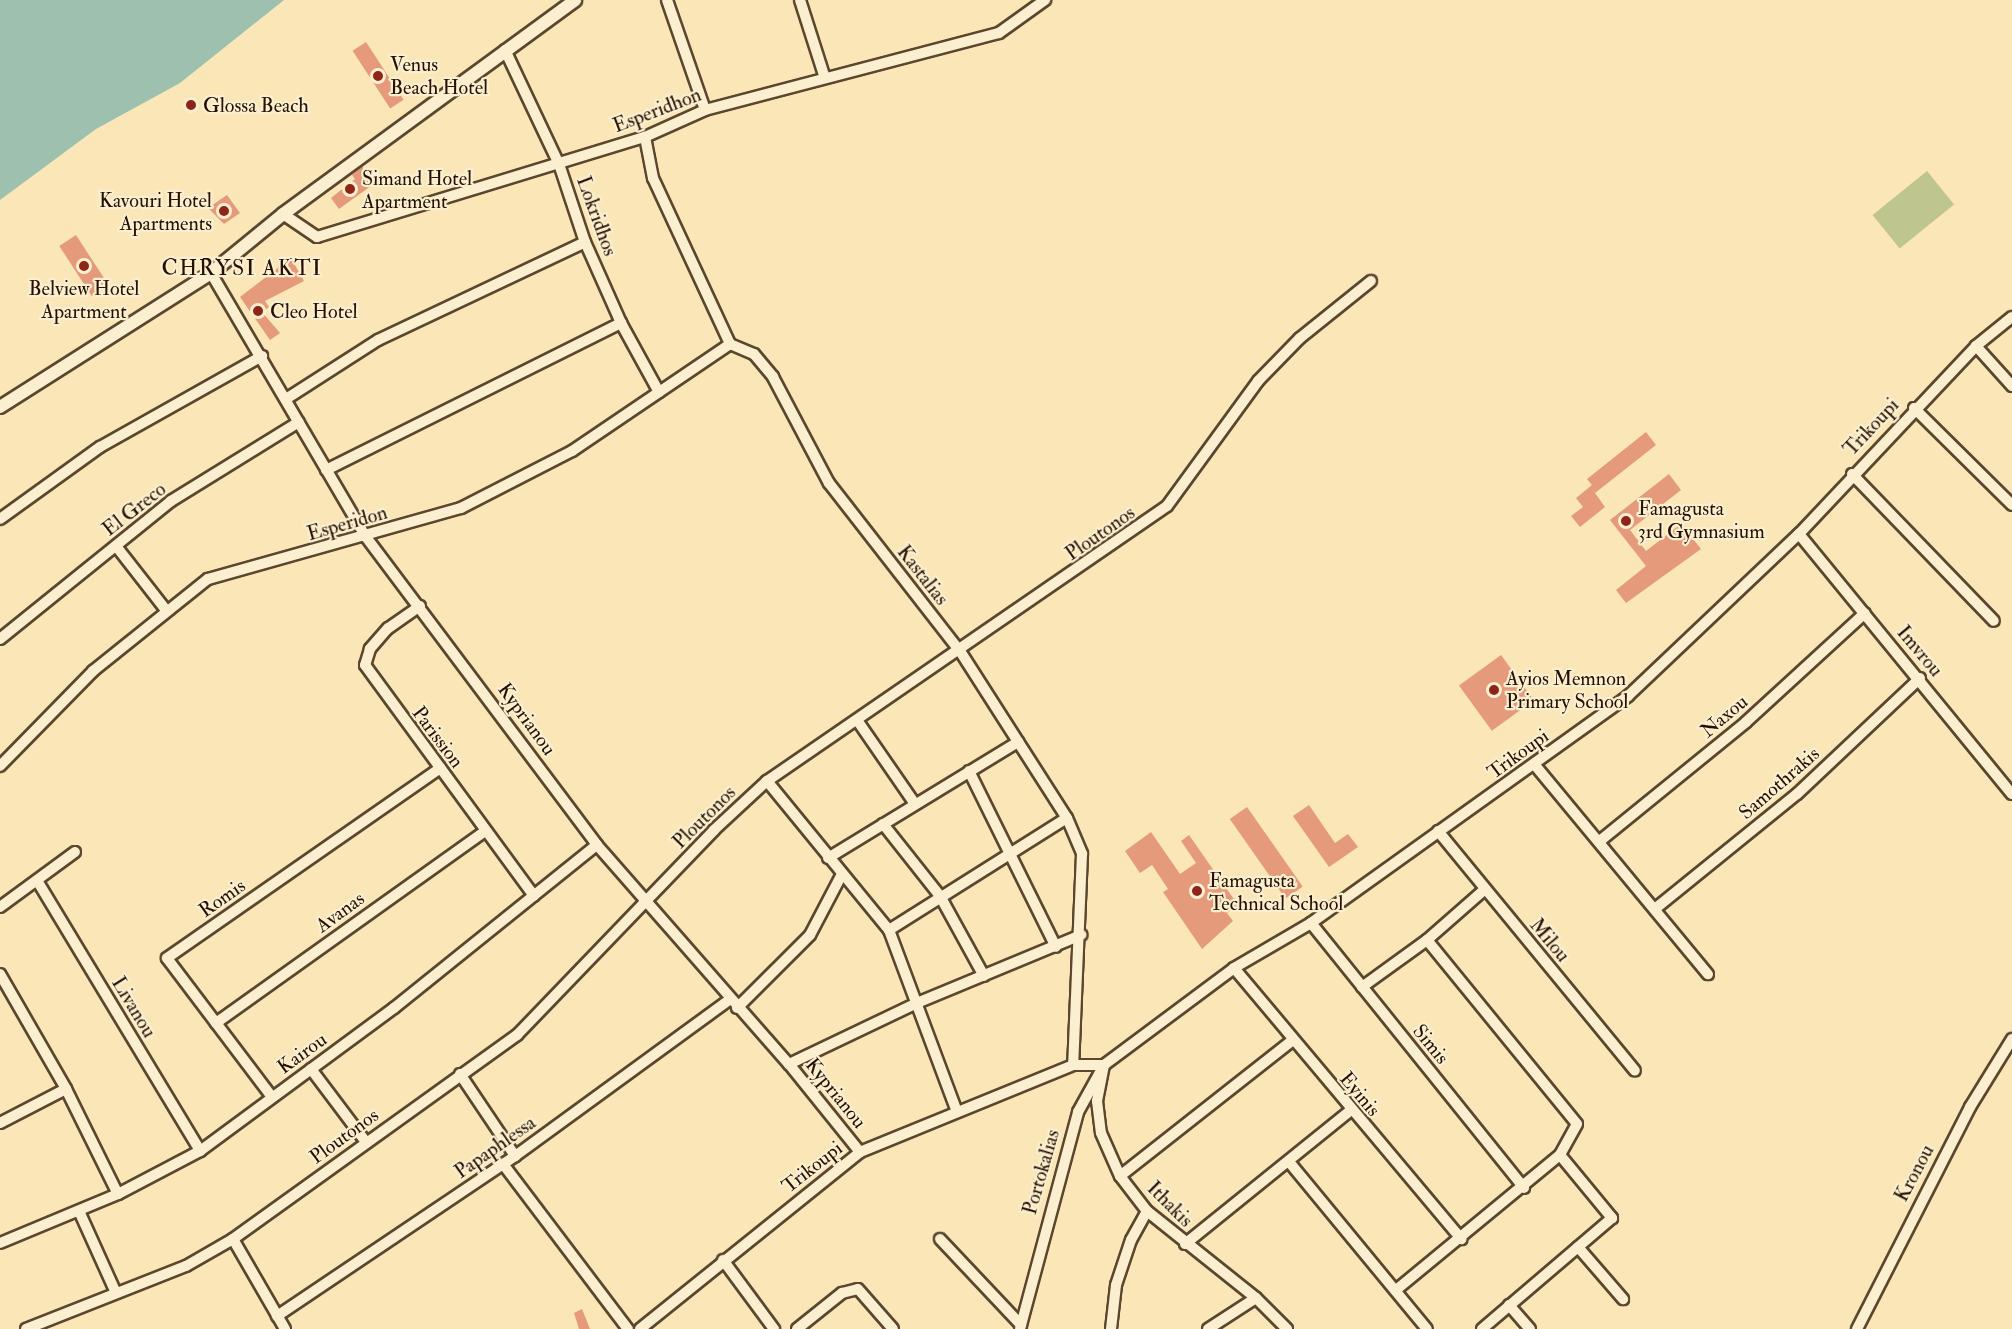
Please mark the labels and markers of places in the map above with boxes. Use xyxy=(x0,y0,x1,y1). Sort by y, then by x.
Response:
place label: Venus Beach Hotel xyxy=(390,52,488,99)
marker: Venus Beach Hotel xyxy=(371,69,385,83)
place label: Glossa Beach xyxy=(203,93,309,117)
marker: Glossa Beach xyxy=(184,98,198,112)
place label: Simand Hotel Apartment xyxy=(362,166,472,213)
marker: Simand Hotel Apartment xyxy=(343,182,357,196)
place label: Kavouri Hotel Apartments xyxy=(99,188,212,235)
marker: Kavouri Hotel Apartments xyxy=(217,204,231,218)
marker: Belview Hotel Apartment xyxy=(77,259,91,273)
place label: Belview Hotel Apartment xyxy=(29,276,139,323)
place label: Cleo Hotel xyxy=(270,299,358,323)
marker: Cleo Hotel xyxy=(251,304,265,318)
place label: Famagusta 3rd Gymnasium xyxy=(1638,497,1765,544)
marker: Famagusta 3rd Gymnasium xyxy=(1619,514,1633,528)
place label: Ayios Memnon Primary School xyxy=(1506,666,1628,713)
marker: Ayios Memnon Primary School xyxy=(1487,683,1501,697)
place label: Famagusta Technical School xyxy=(1209,868,1343,915)
marker: Famagusta Technical School xyxy=(1190,884,1204,898)

